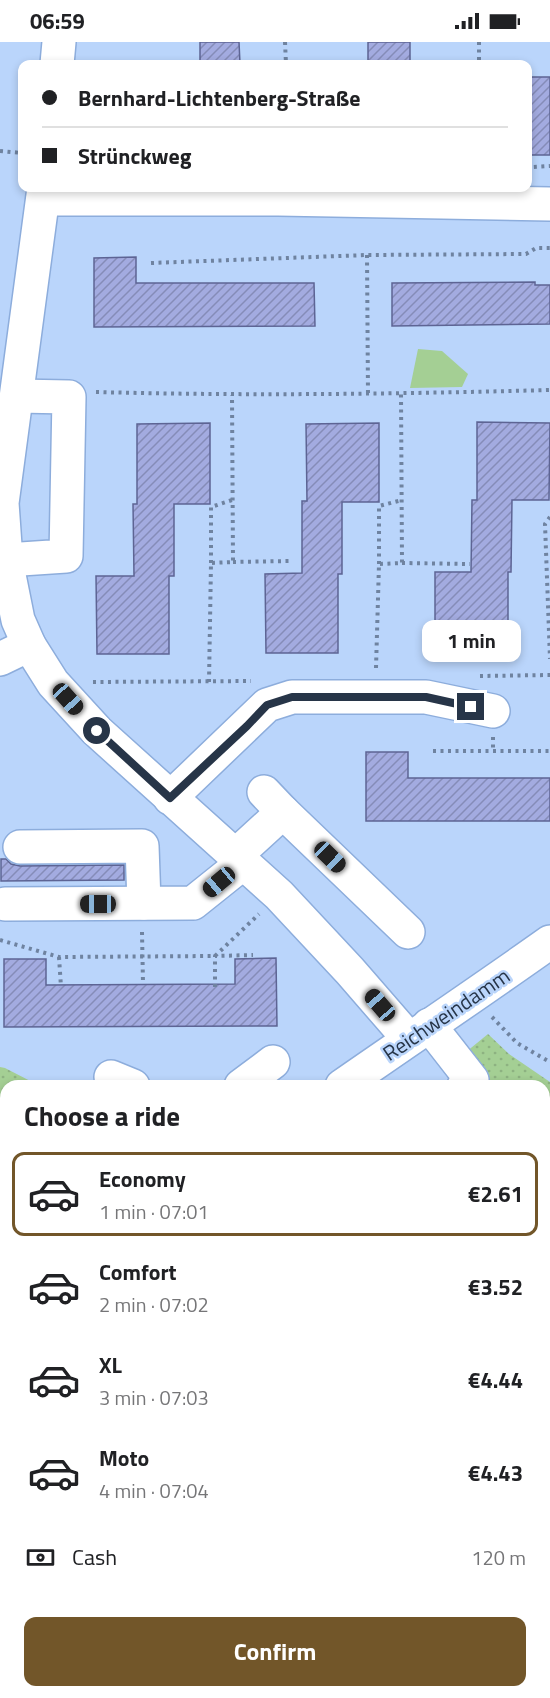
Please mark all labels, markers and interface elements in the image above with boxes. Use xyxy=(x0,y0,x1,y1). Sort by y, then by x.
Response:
text: 06:59 xyxy=(30,4,85,38)
text: Bernhard-Lichtenberg-Straße xyxy=(78,81,360,115)
text: Strünckweg xyxy=(78,139,191,173)
callout: 1 min xyxy=(422,620,520,662)
text: 1 min xyxy=(447,625,496,656)
car xyxy=(49,680,87,718)
route end xyxy=(457,693,484,720)
route start xyxy=(83,717,110,744)
car xyxy=(311,838,349,876)
car xyxy=(199,864,239,900)
car xyxy=(80,895,116,913)
street label: Reichweindamm xyxy=(376,960,516,1068)
car xyxy=(361,986,399,1024)
text: Choose a ride xyxy=(24,1095,180,1136)
text: Economy xyxy=(99,1162,186,1196)
icon: car xyxy=(27,1167,81,1221)
text: €2.61 xyxy=(468,1177,523,1211)
text: 1 min · 07:01 xyxy=(99,1196,209,1227)
text: Comfort xyxy=(99,1255,177,1289)
icon: car xyxy=(27,1260,81,1314)
text: €3.52 xyxy=(468,1270,523,1304)
text: 2 min · 07:02 xyxy=(99,1289,209,1320)
text: XL xyxy=(99,1348,122,1382)
icon: car xyxy=(27,1353,81,1407)
text: €4.44 xyxy=(468,1363,523,1397)
text: 3 min · 07:03 xyxy=(99,1382,209,1413)
text: Moto xyxy=(99,1441,149,1475)
icon: car xyxy=(27,1446,81,1500)
text: €4.43 xyxy=(468,1456,523,1490)
text: 4 min · 07:04 xyxy=(99,1475,209,1506)
text: Cash xyxy=(72,1540,117,1574)
icon: cash xyxy=(24,1541,57,1574)
text: 120 m xyxy=(471,1542,526,1573)
button: Confirm xyxy=(24,1617,526,1686)

